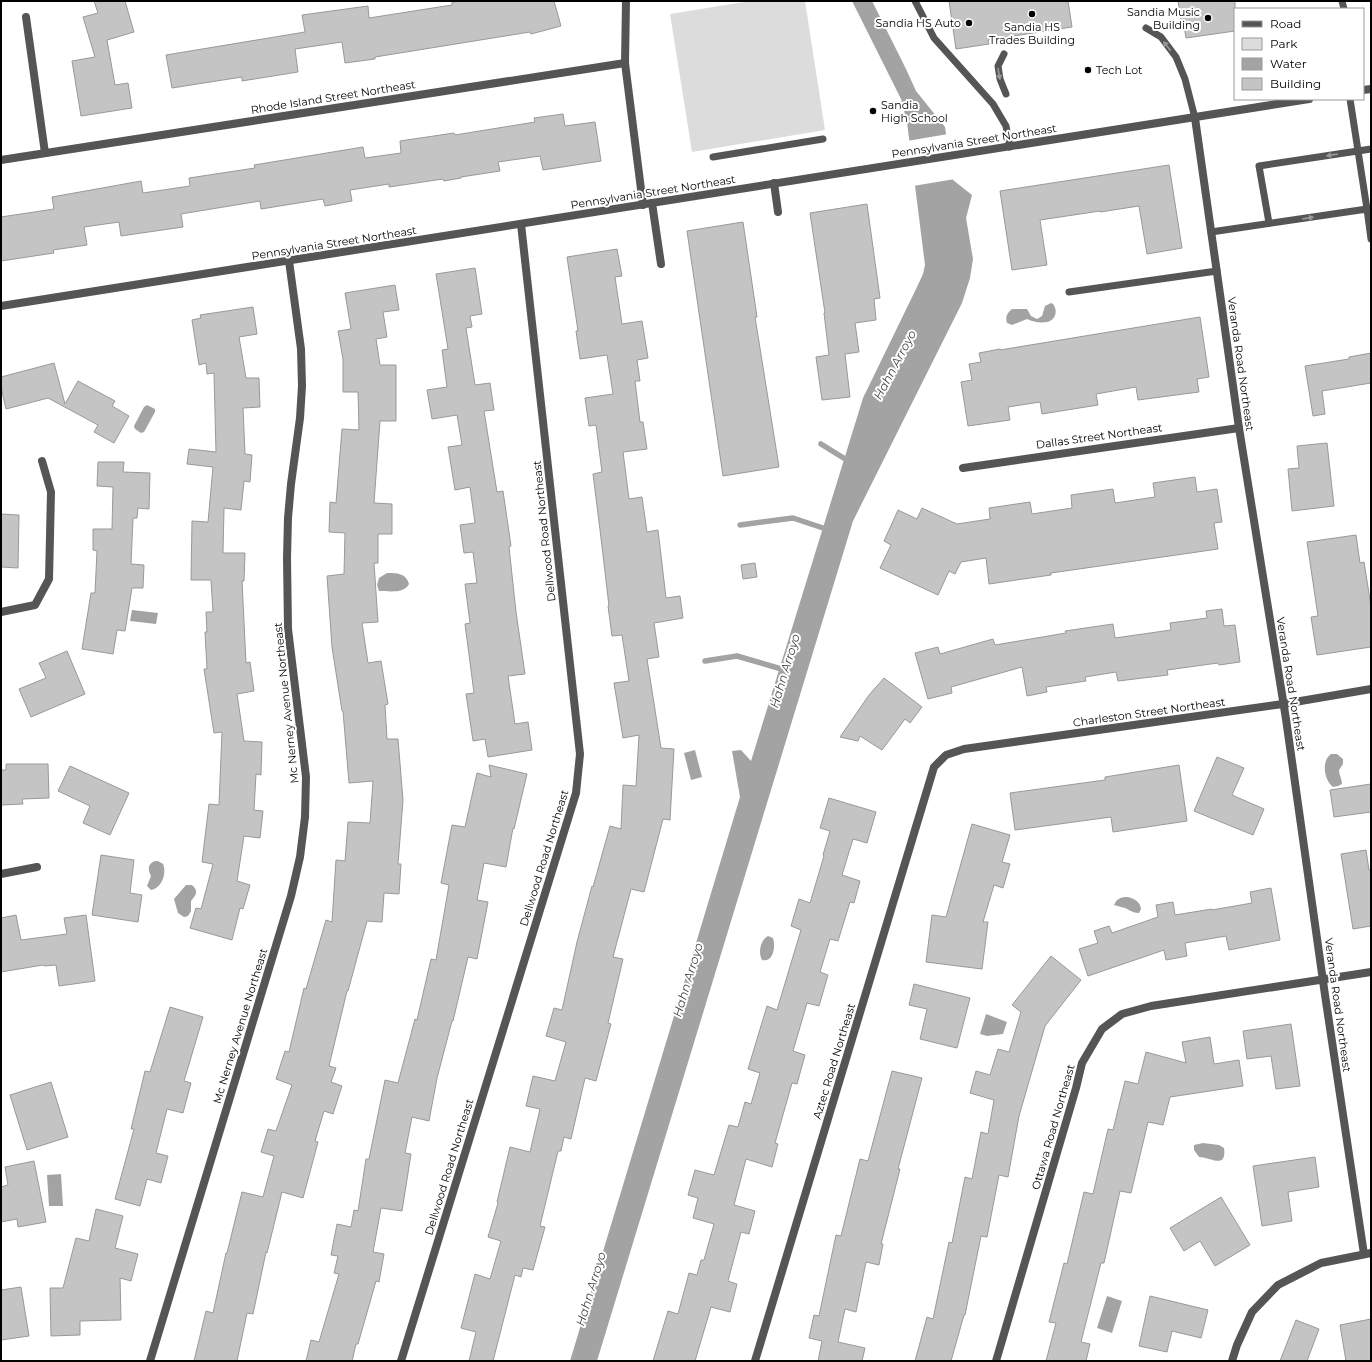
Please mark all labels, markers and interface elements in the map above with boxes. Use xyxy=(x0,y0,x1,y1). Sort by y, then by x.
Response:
place label: Sandia Music Building xyxy=(1127,5,1200,32)
legend xyxy=(1234,8,1364,100)
marker: Sandia HS Trades Building xyxy=(1027,9,1037,19)
marker: Sandia Music Building xyxy=(1203,13,1213,23)
place label: Sandia HS Auto xyxy=(876,16,961,30)
text: Road xyxy=(1270,16,1301,31)
marker: Sandia HS Auto xyxy=(964,18,974,28)
place label: Sandia HS Trades Building xyxy=(989,20,1075,47)
text: Park xyxy=(1270,36,1298,51)
one-way arrow xyxy=(1164,41,1172,51)
text: Water xyxy=(1270,56,1307,71)
place label: Tech Lot xyxy=(1096,63,1143,77)
marker: Tech Lot xyxy=(1083,65,1093,75)
one-way arrow xyxy=(997,68,1003,80)
text: Building xyxy=(1270,76,1321,91)
street label: Rhode Island Street Northeast xyxy=(250,77,417,117)
place label: Sandia High School xyxy=(881,98,948,125)
marker: Sandia High School xyxy=(868,106,878,116)
street label: Pennsylvania Street Northeast xyxy=(891,121,1058,161)
one-way arrow xyxy=(1326,152,1339,158)
street label: Pennsylvania Street Northeast xyxy=(570,172,737,212)
one-way arrow xyxy=(1301,215,1314,221)
street label: Pennsylvania Street Northeast xyxy=(251,223,418,263)
street label: Veranda Road Northeast xyxy=(1225,296,1257,432)
water label: Hahn Arroyo xyxy=(870,327,919,402)
street label: Dallas Street Northeast xyxy=(1035,420,1164,452)
street label: Dellwood Road Northeast xyxy=(530,459,558,602)
street label: Veranda Road Northeast xyxy=(1274,616,1309,752)
street label: Mc Nerney Avenue Northeast xyxy=(271,621,301,784)
water label: Hahn Arroyo xyxy=(766,632,803,710)
street label: Charleston Street Northeast xyxy=(1072,694,1227,730)
street label: Dellwood Road Northeast xyxy=(517,788,572,928)
street label: Veranda Road Northeast xyxy=(1322,937,1354,1073)
water label: Hahn Arroyo xyxy=(669,941,706,1019)
street label: Mc Nerney Avenue Northeast xyxy=(210,946,271,1105)
street label: Aztec Road Northeast xyxy=(810,1001,858,1121)
street label: Ottawa Road Northeast xyxy=(1028,1062,1078,1191)
street label: Dellwood Road Northeast xyxy=(422,1097,477,1237)
water label: Hahn Arroyo xyxy=(572,1250,609,1328)

